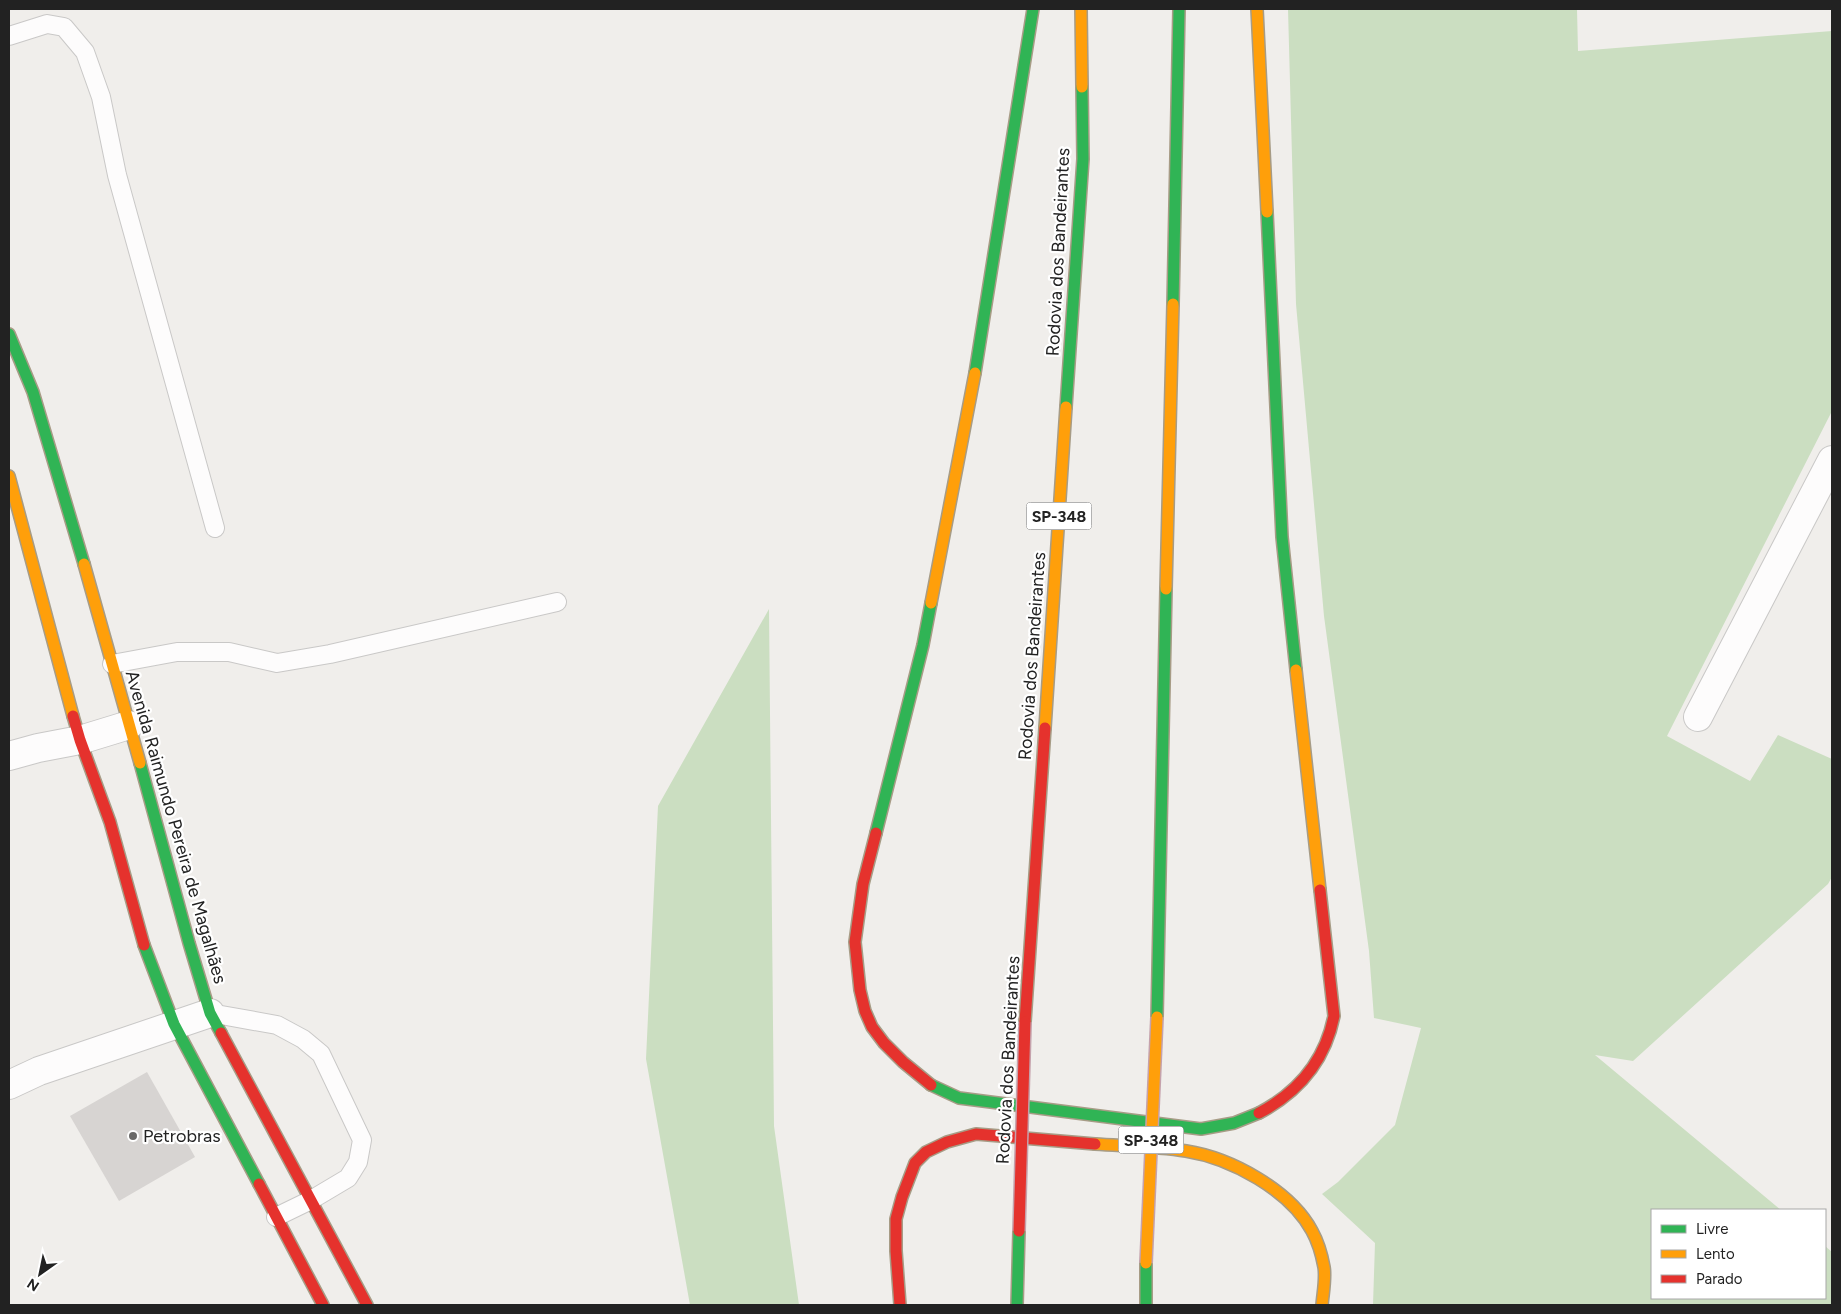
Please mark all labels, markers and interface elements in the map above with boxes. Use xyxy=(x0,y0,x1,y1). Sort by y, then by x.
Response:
street label: Rodovia dos Bandeirantes xyxy=(1042,147,1074,357)
road number: SP-348 xyxy=(1026,502,1092,530)
street label: Rodovia dos Bandeirantes xyxy=(1014,551,1050,761)
street label: Avenida Raimundo Pereira de Magalhães xyxy=(121,668,231,986)
street label: Rodovia dos Bandeirantes xyxy=(992,955,1024,1165)
place label: Petrobras xyxy=(143,1125,221,1147)
road number: SP-348 xyxy=(1118,1126,1184,1154)
marker: Petrobras xyxy=(127,1130,139,1142)
legend xyxy=(1651,1209,1826,1299)
text: Livre xyxy=(1696,1220,1728,1238)
text: Lento xyxy=(1696,1245,1735,1263)
north arrow xyxy=(15,1249,65,1299)
text: Parado xyxy=(1696,1270,1743,1288)
text: N xyxy=(24,1274,42,1295)

